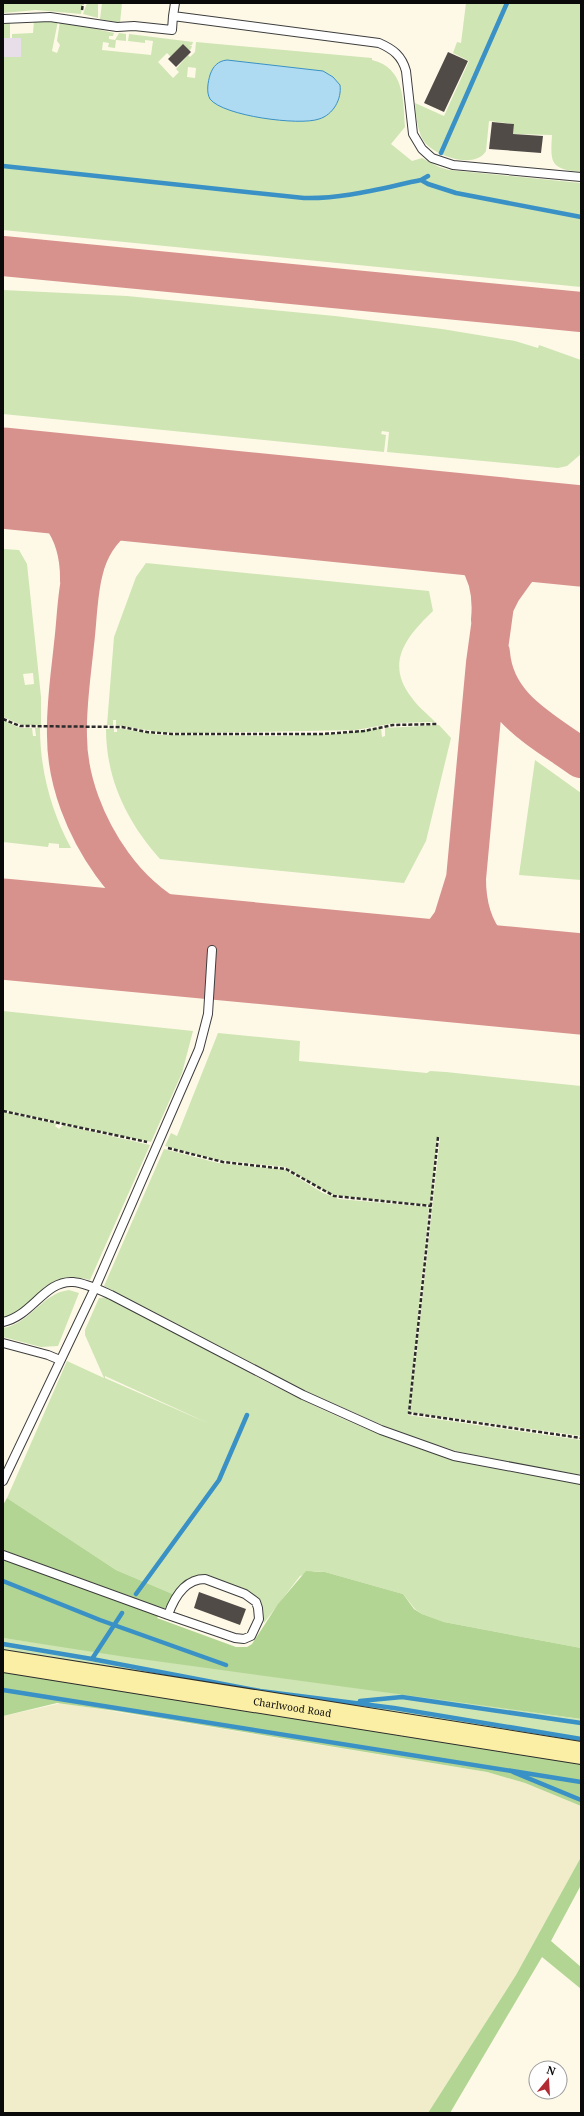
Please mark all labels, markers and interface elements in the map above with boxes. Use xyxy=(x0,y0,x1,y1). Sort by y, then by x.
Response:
street label: Charlwood Road xyxy=(252,1694,332,1720)
north arrow xyxy=(528,2060,568,2100)
text: N xyxy=(545,2062,558,2079)

